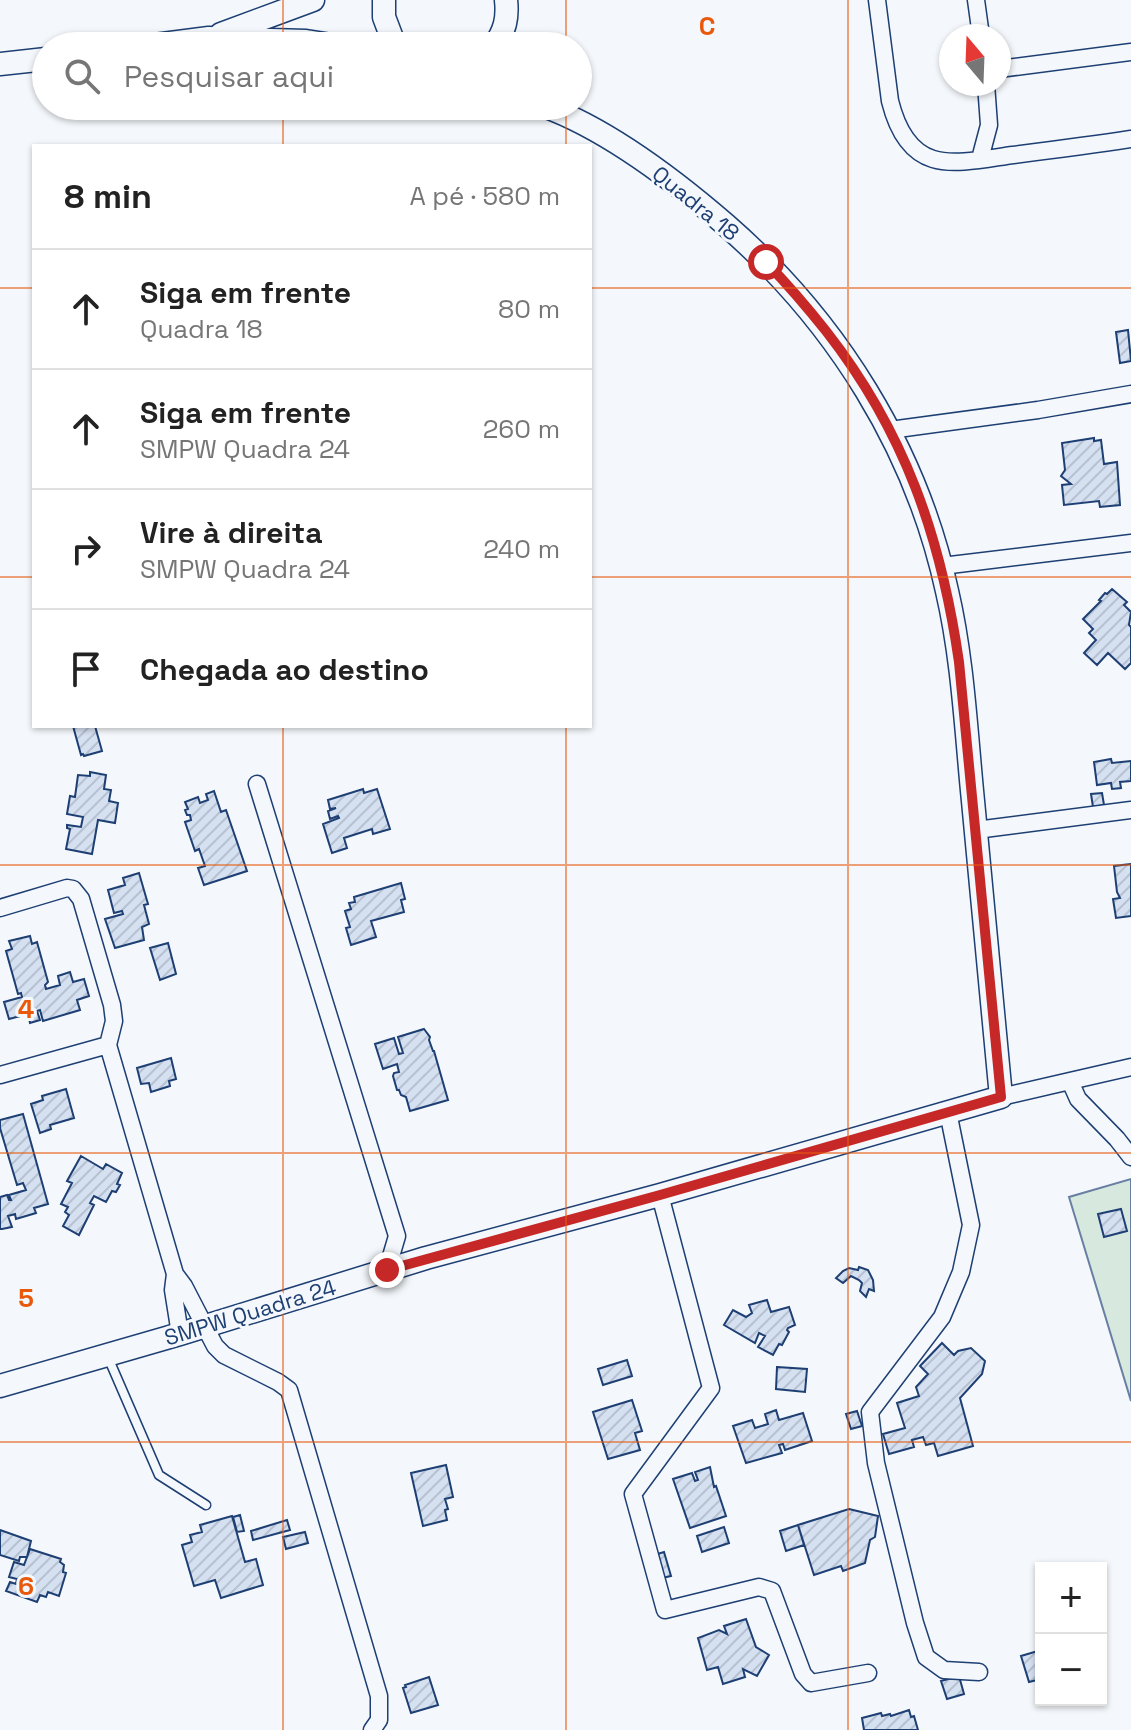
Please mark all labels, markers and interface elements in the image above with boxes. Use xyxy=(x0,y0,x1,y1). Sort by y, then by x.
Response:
text: C xyxy=(699,9,715,43)
north arrow xyxy=(939,24,1011,96)
search box xyxy=(32,32,592,120)
icon: search xyxy=(60,54,104,98)
text: Pesquisar aqui xyxy=(124,57,334,96)
street label: Quadra 18 xyxy=(647,159,745,247)
text: 8 min xyxy=(64,175,152,218)
text: A pé · 580 m xyxy=(409,179,560,213)
route start xyxy=(748,244,784,280)
text: Siga em frente xyxy=(140,273,351,312)
icon: ahead xyxy=(64,287,108,331)
text: 80 m xyxy=(498,292,560,326)
text: Quadra 18 xyxy=(140,312,263,346)
text: Siga em frente xyxy=(140,393,351,432)
icon: ahead xyxy=(64,407,108,451)
text: 260 m xyxy=(483,412,560,446)
text: SMPW Quadra 24 xyxy=(140,432,350,466)
text: Vire à direita xyxy=(140,513,323,552)
icon: right xyxy=(64,527,108,571)
text: 240 m xyxy=(483,532,560,566)
text: SMPW Quadra 24 xyxy=(140,552,350,586)
icon: arrive xyxy=(64,647,108,691)
text: Chegada ao destino xyxy=(140,650,429,689)
text: 4 xyxy=(18,992,34,1026)
route end xyxy=(369,1252,405,1288)
street label: SMPW Quadra 24 xyxy=(161,1273,339,1351)
text: 5 xyxy=(18,1281,34,1315)
map controls xyxy=(1035,1562,1107,1706)
button: + xyxy=(1035,1562,1107,1634)
text: 6 xyxy=(18,1569,34,1603)
button: − xyxy=(1035,1634,1107,1706)

